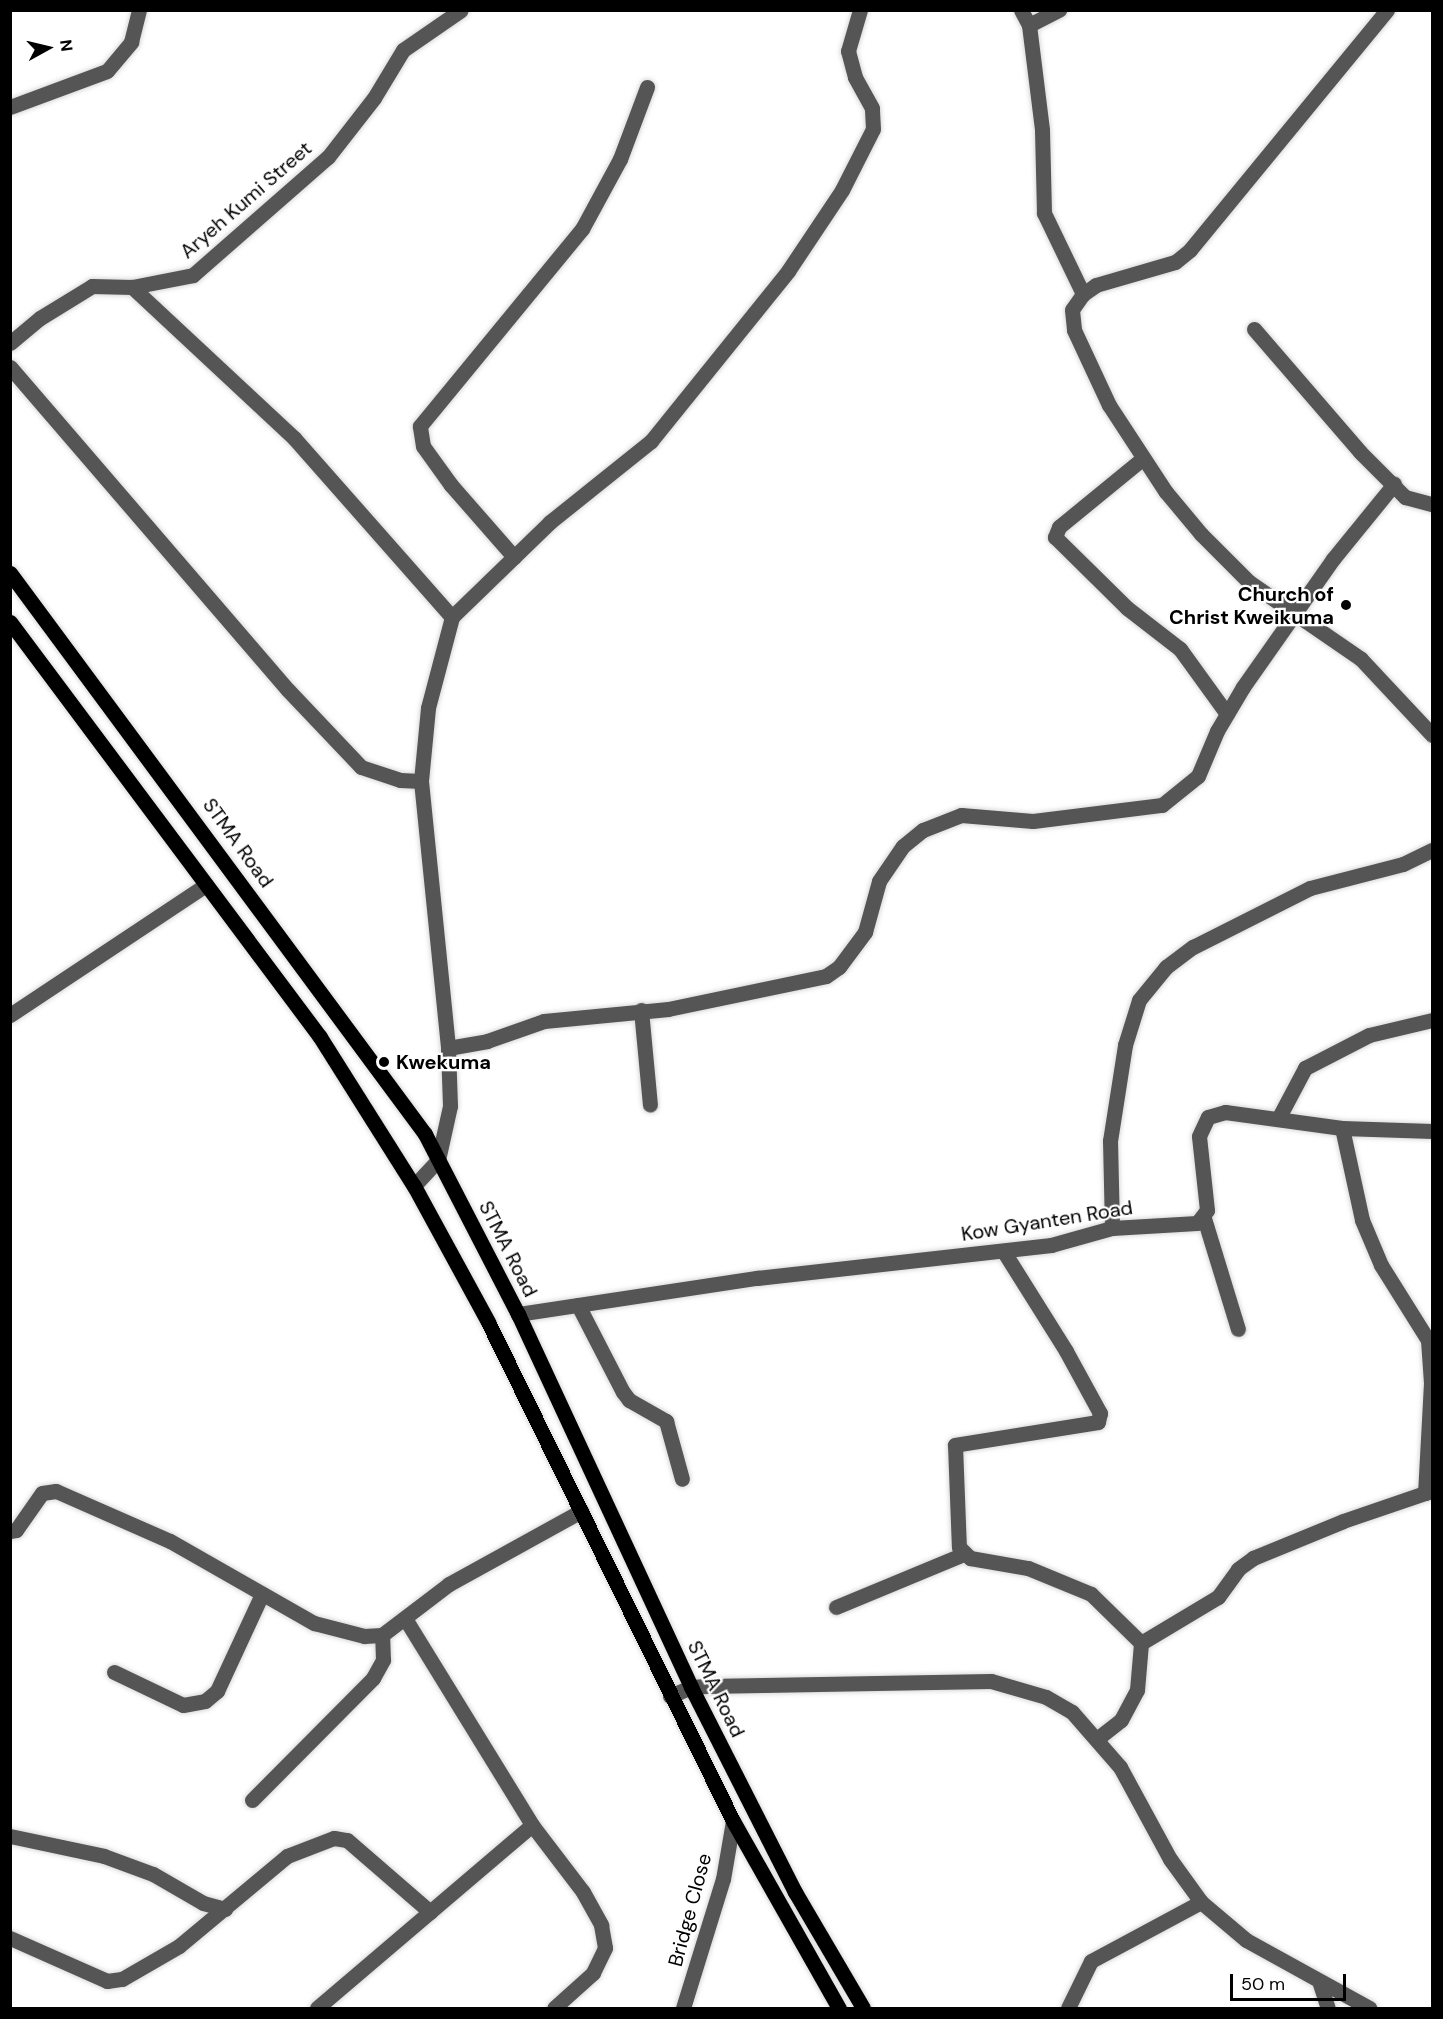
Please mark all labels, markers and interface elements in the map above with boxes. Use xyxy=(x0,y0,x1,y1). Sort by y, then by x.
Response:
north arrow xyxy=(18,18,78,78)
text: N xyxy=(55,38,78,53)
street label: Aryeh Kumi Street xyxy=(175,136,317,264)
place label: Church of Christ Kweikuma xyxy=(1169,582,1334,629)
marker: Church of Christ Kweikuma xyxy=(1339,598,1353,612)
street label: STMA Road xyxy=(198,794,278,892)
place label: Kwekuma xyxy=(396,1050,491,1074)
marker: Kwekuma xyxy=(377,1055,391,1069)
street label: Kow Gyanten Road xyxy=(960,1196,1134,1246)
street label: STMA Road xyxy=(474,1197,542,1301)
street label: STMA Road xyxy=(682,1637,750,1741)
street label: Bridge Close xyxy=(663,1851,717,1969)
scale bar xyxy=(1233,1962,1348,2000)
text: 50 m xyxy=(1241,1972,1285,1996)

